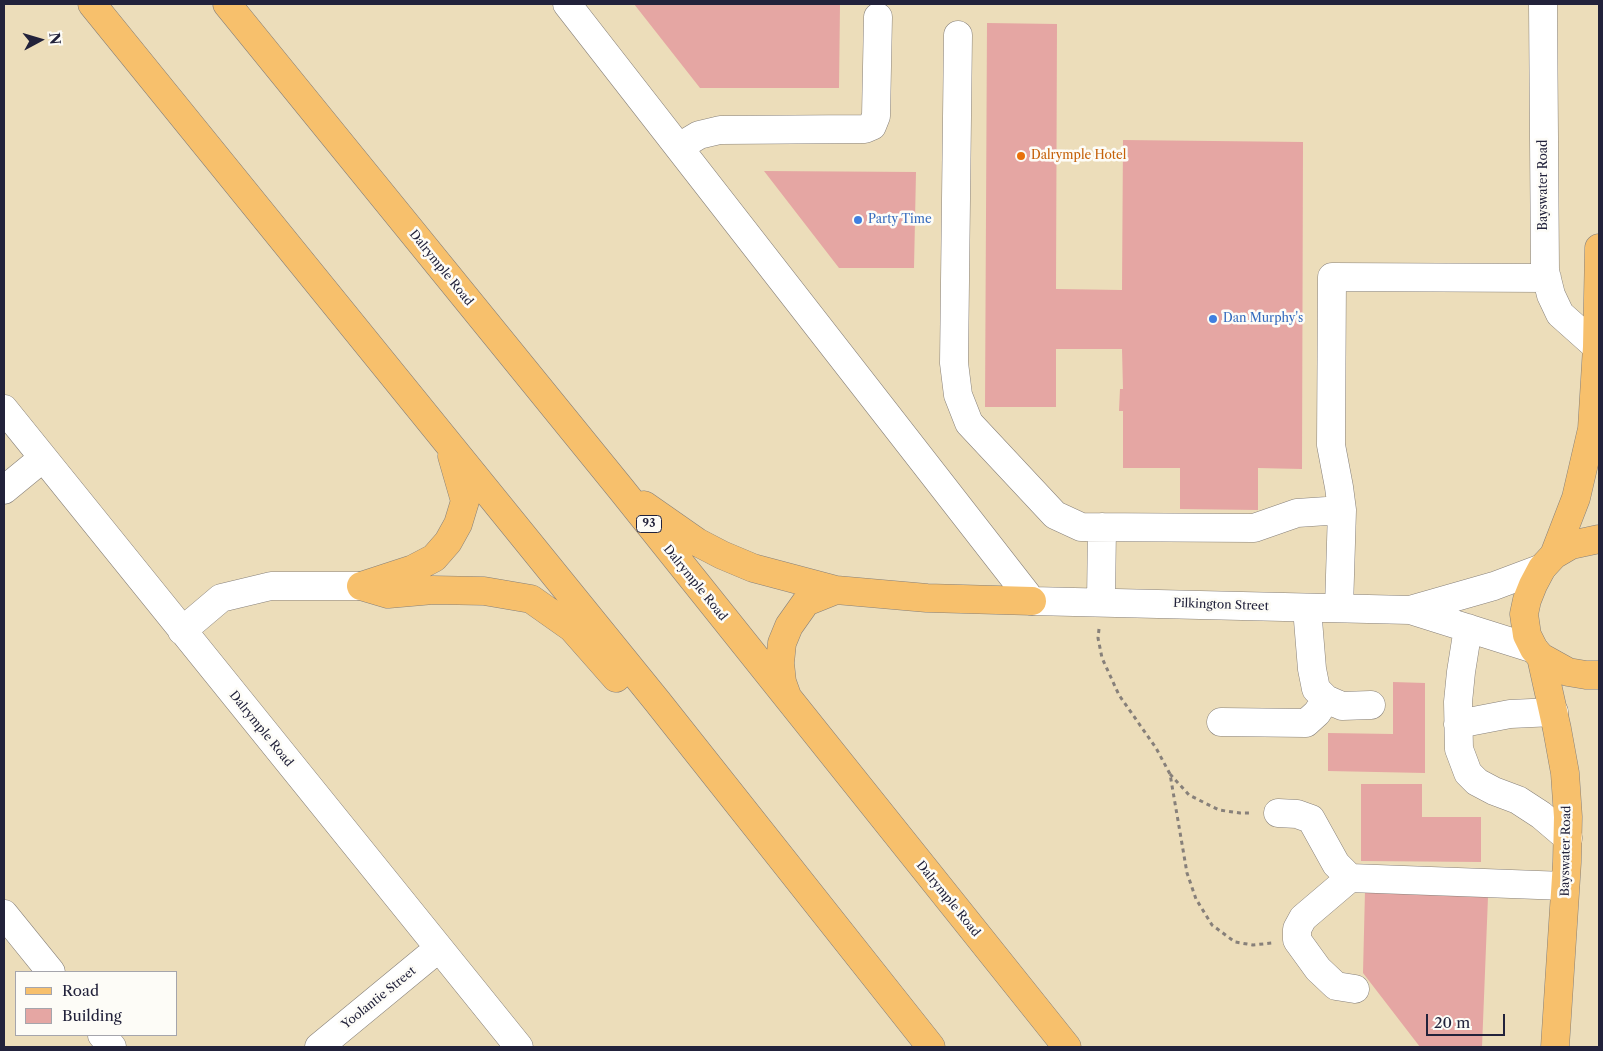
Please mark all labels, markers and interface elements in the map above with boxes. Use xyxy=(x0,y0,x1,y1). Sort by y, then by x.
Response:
north arrow xyxy=(15,15,65,65)
text: N xyxy=(45,31,65,45)
street label: Bayswater Road xyxy=(1537,140,1551,230)
place label: Dalrymple Hotel xyxy=(1031,149,1126,163)
marker: Dalrymple Hotel xyxy=(1015,150,1027,162)
place label: Party Time xyxy=(868,213,932,227)
marker: Party Time xyxy=(852,214,864,226)
street label: Dalrymple Road xyxy=(406,227,476,309)
place label: Dan Murphy's xyxy=(1223,312,1303,326)
marker: Dan Murphy's xyxy=(1207,313,1219,325)
road number: 93 xyxy=(636,516,662,532)
street label: Dalrymple Road xyxy=(660,542,730,624)
street label: Pilkington Street xyxy=(1173,596,1269,614)
street label: Dalrymple Road xyxy=(226,688,296,770)
street label: Bayswater Road xyxy=(1558,805,1574,897)
street label: Dalrymple Road xyxy=(913,858,983,940)
street label: Yoolantie Street xyxy=(339,964,419,1032)
legend xyxy=(15,971,178,1036)
text: Road xyxy=(62,981,99,1000)
scale bar xyxy=(1428,1004,1507,1036)
text: Building xyxy=(62,1006,122,1025)
text: 20 m xyxy=(1434,1013,1470,1032)

